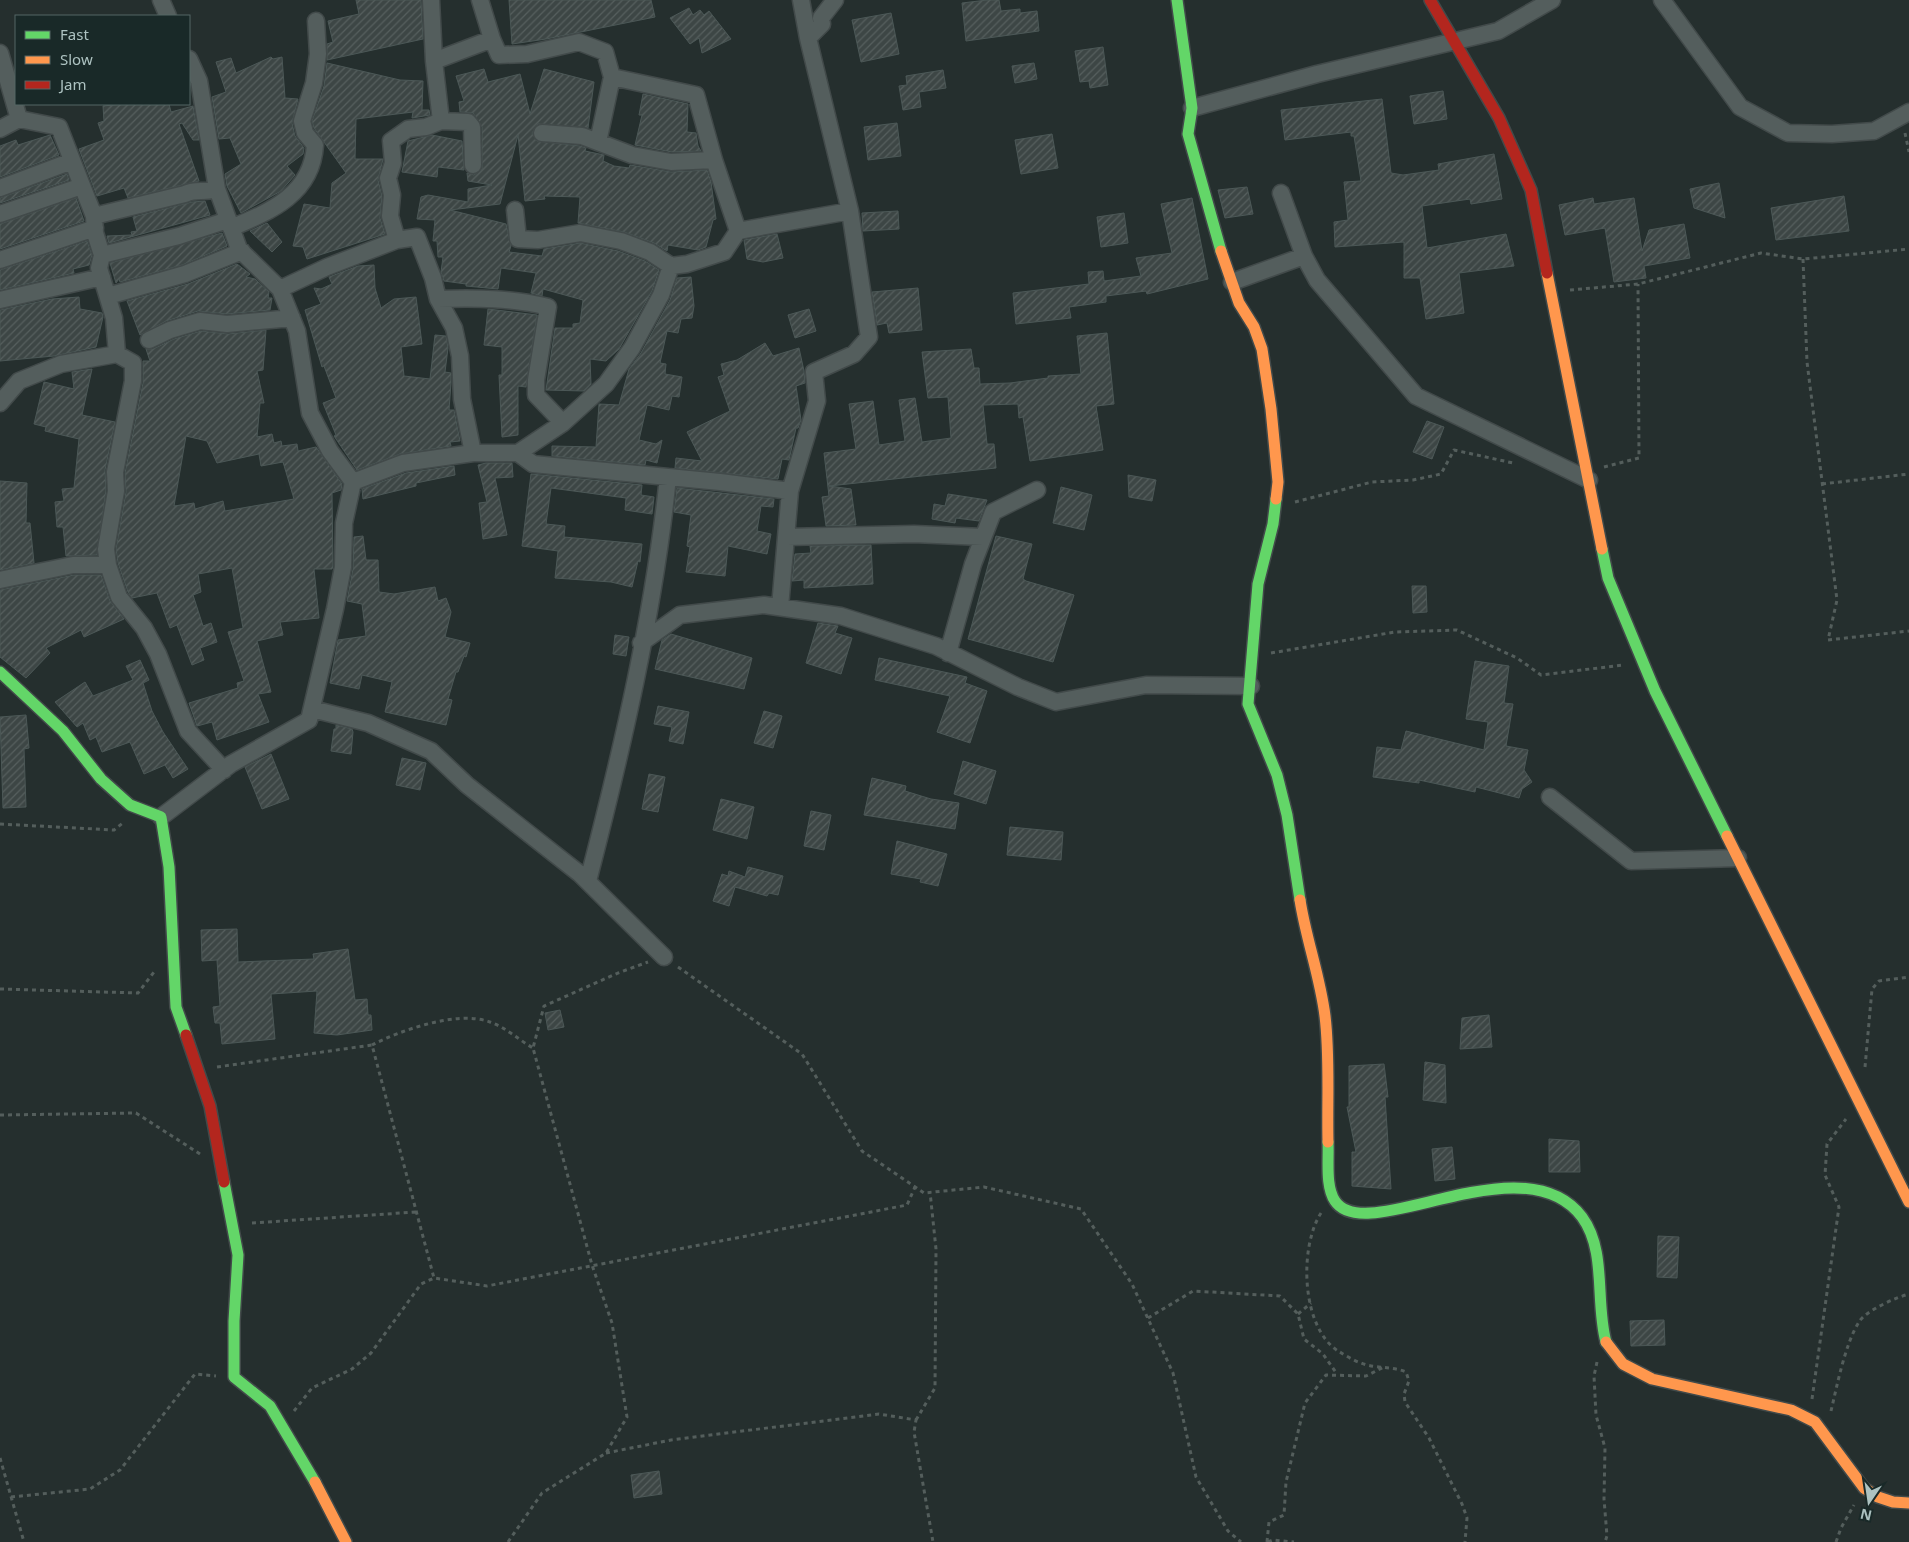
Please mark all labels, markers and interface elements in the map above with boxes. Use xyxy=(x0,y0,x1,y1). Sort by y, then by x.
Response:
legend xyxy=(15,15,190,105)
text: Fast xyxy=(60,24,89,44)
text: Slow xyxy=(60,49,93,69)
text: Jam xyxy=(58,74,87,94)
north arrow xyxy=(1844,1477,1894,1527)
text: N xyxy=(1858,1505,1874,1526)

